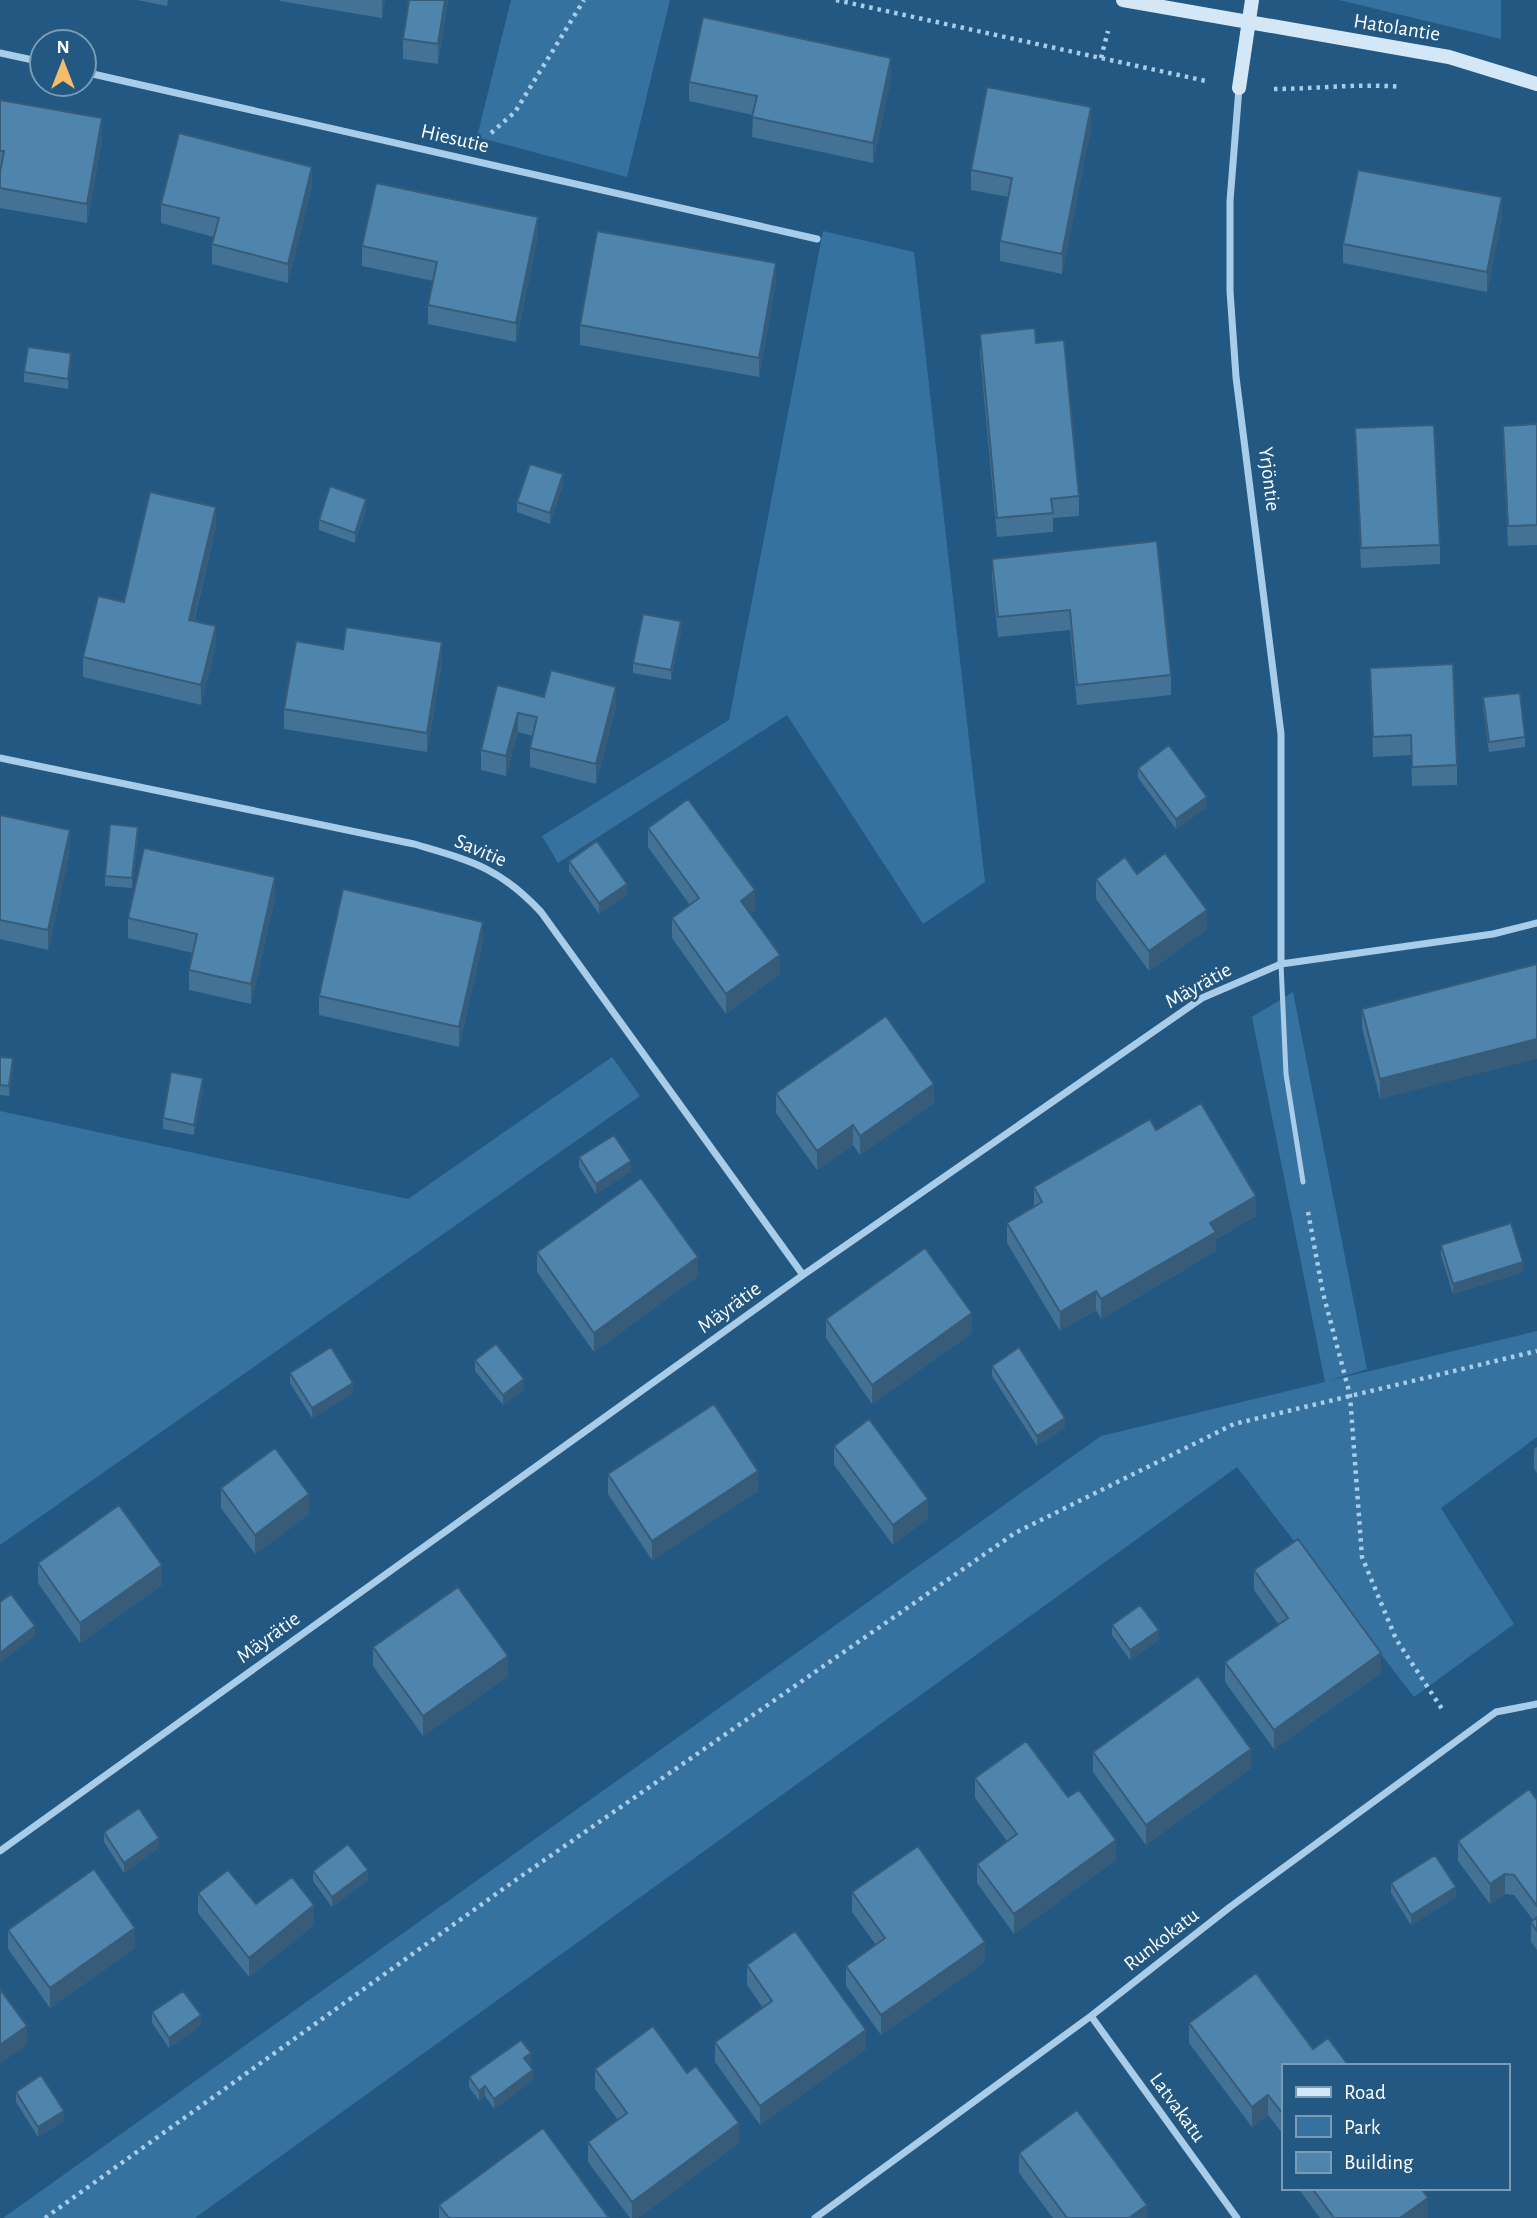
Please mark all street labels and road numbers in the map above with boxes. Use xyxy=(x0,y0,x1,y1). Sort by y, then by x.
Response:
street label: Hatolantie xyxy=(1352,10,1442,45)
street label: Hiesutie xyxy=(419,120,491,156)
street label: Yrjöntie xyxy=(1255,446,1284,512)
street label: Savitie xyxy=(452,830,510,871)
street label: Mäyrätie xyxy=(1161,959,1235,1012)
street label: Mäyrätie xyxy=(694,1278,765,1337)
street label: Mäyrätie xyxy=(233,1608,304,1667)
street label: Runkokatu xyxy=(1120,1904,1203,1975)
street label: Latvakatu xyxy=(1146,2069,1210,2146)

